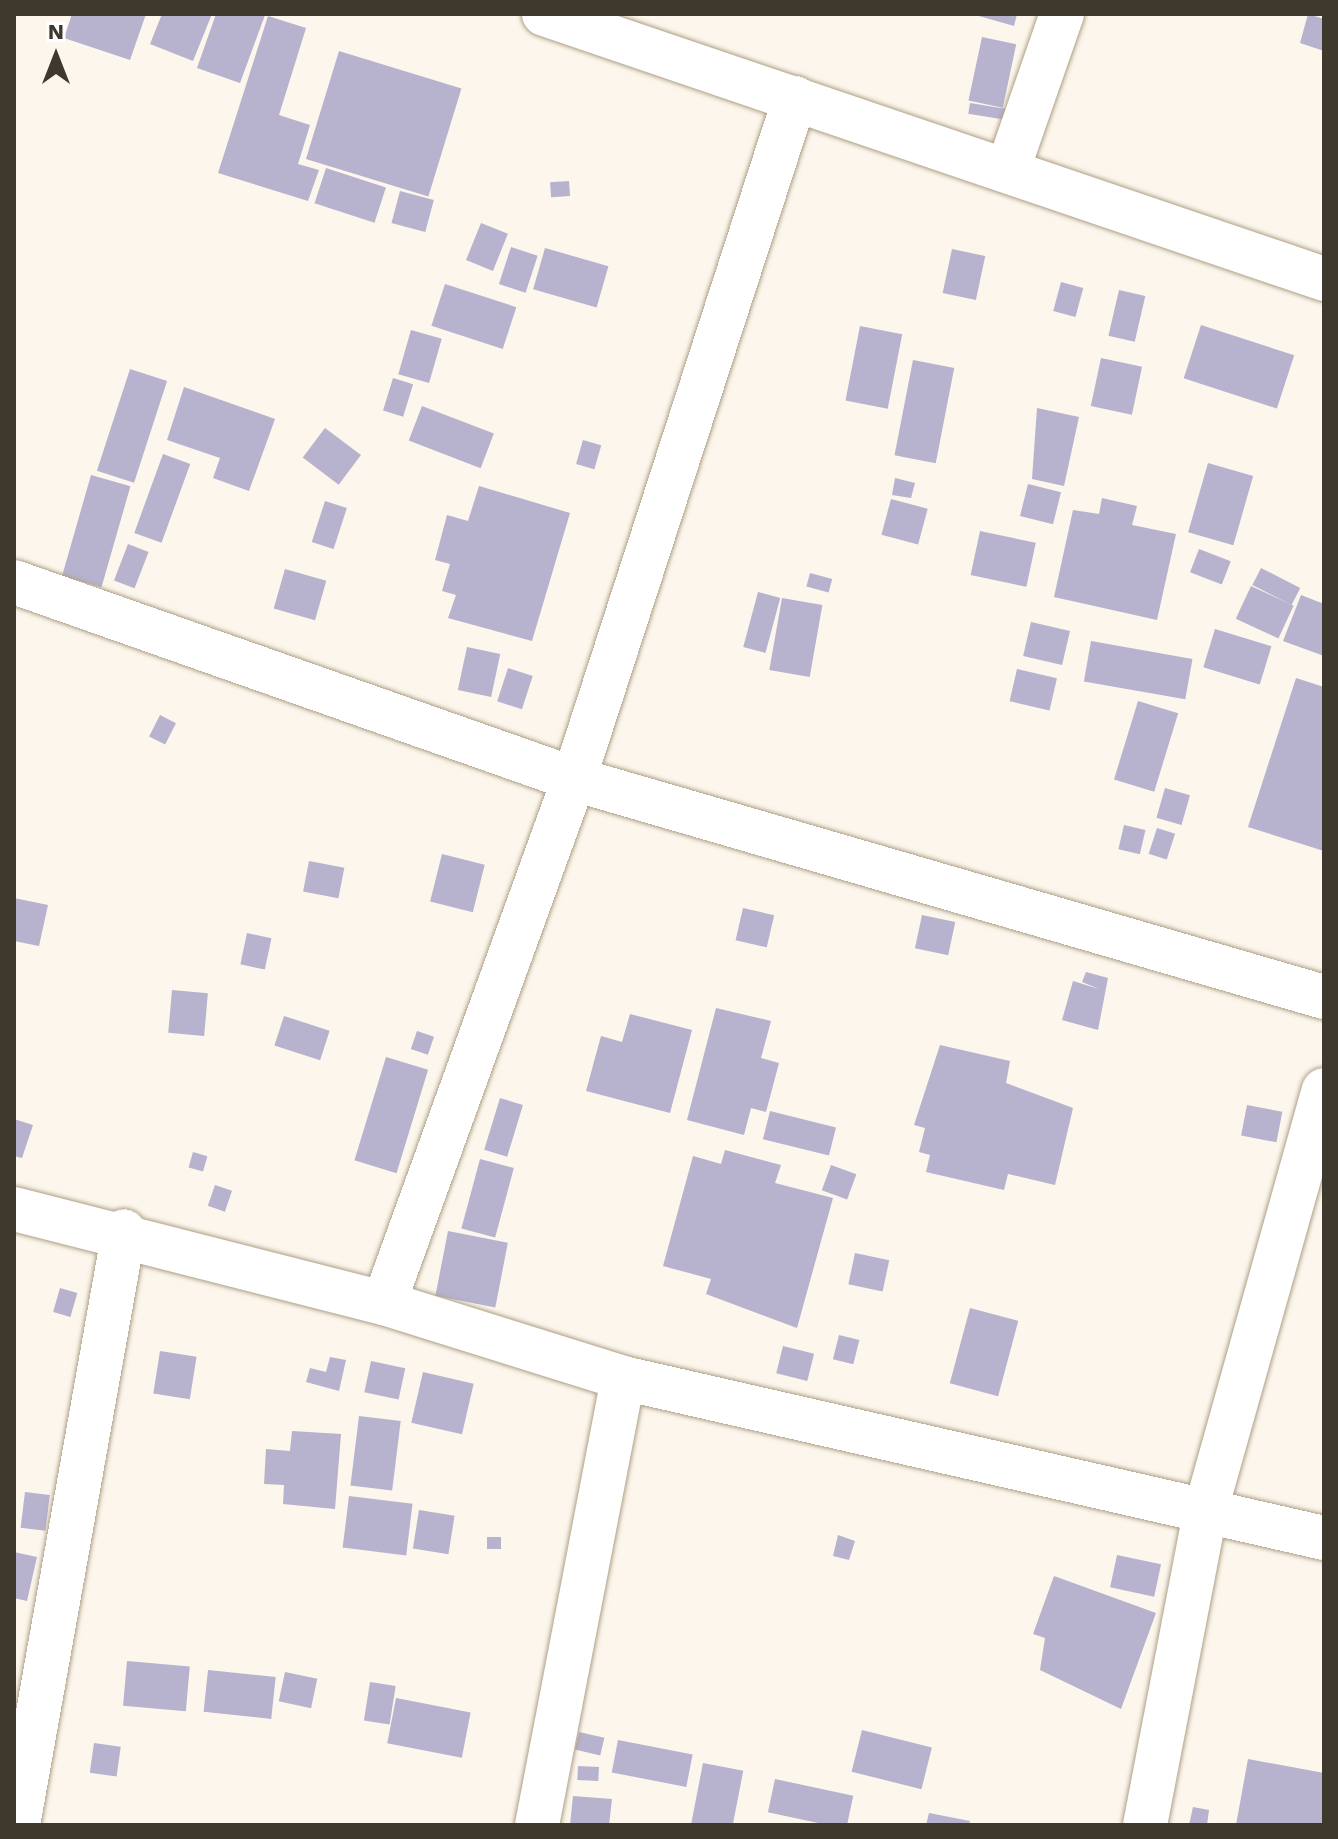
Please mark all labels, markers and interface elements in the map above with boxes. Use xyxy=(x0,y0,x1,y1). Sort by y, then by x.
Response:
north arrow xyxy=(16,16,96,96)
text: N xyxy=(48,19,64,44)

